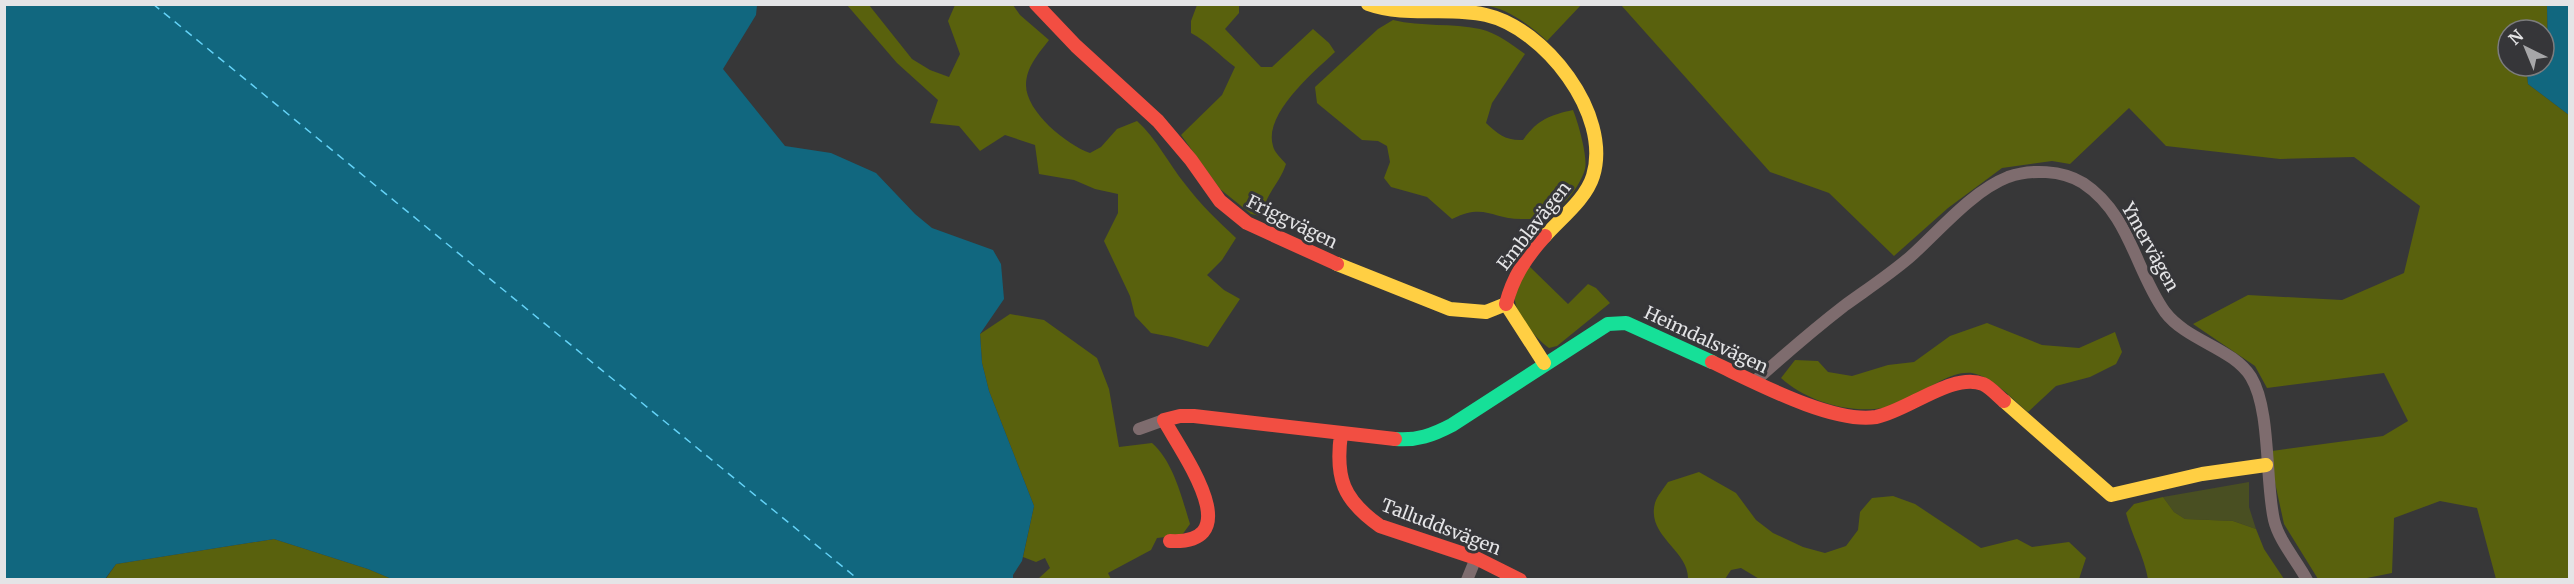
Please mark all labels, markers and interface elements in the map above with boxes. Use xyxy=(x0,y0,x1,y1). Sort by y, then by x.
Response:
north arrow xyxy=(2496,18,2556,78)
text: N xyxy=(2504,25,2527,49)
street label: Emblavägen xyxy=(1492,177,1575,275)
street label: Friggvägen xyxy=(1243,190,1342,253)
street label: Ymervägen xyxy=(2116,197,2184,295)
street label: Heimdalsvägen xyxy=(1641,301,1772,378)
street label: Talluddsvägen xyxy=(1378,493,1504,560)

